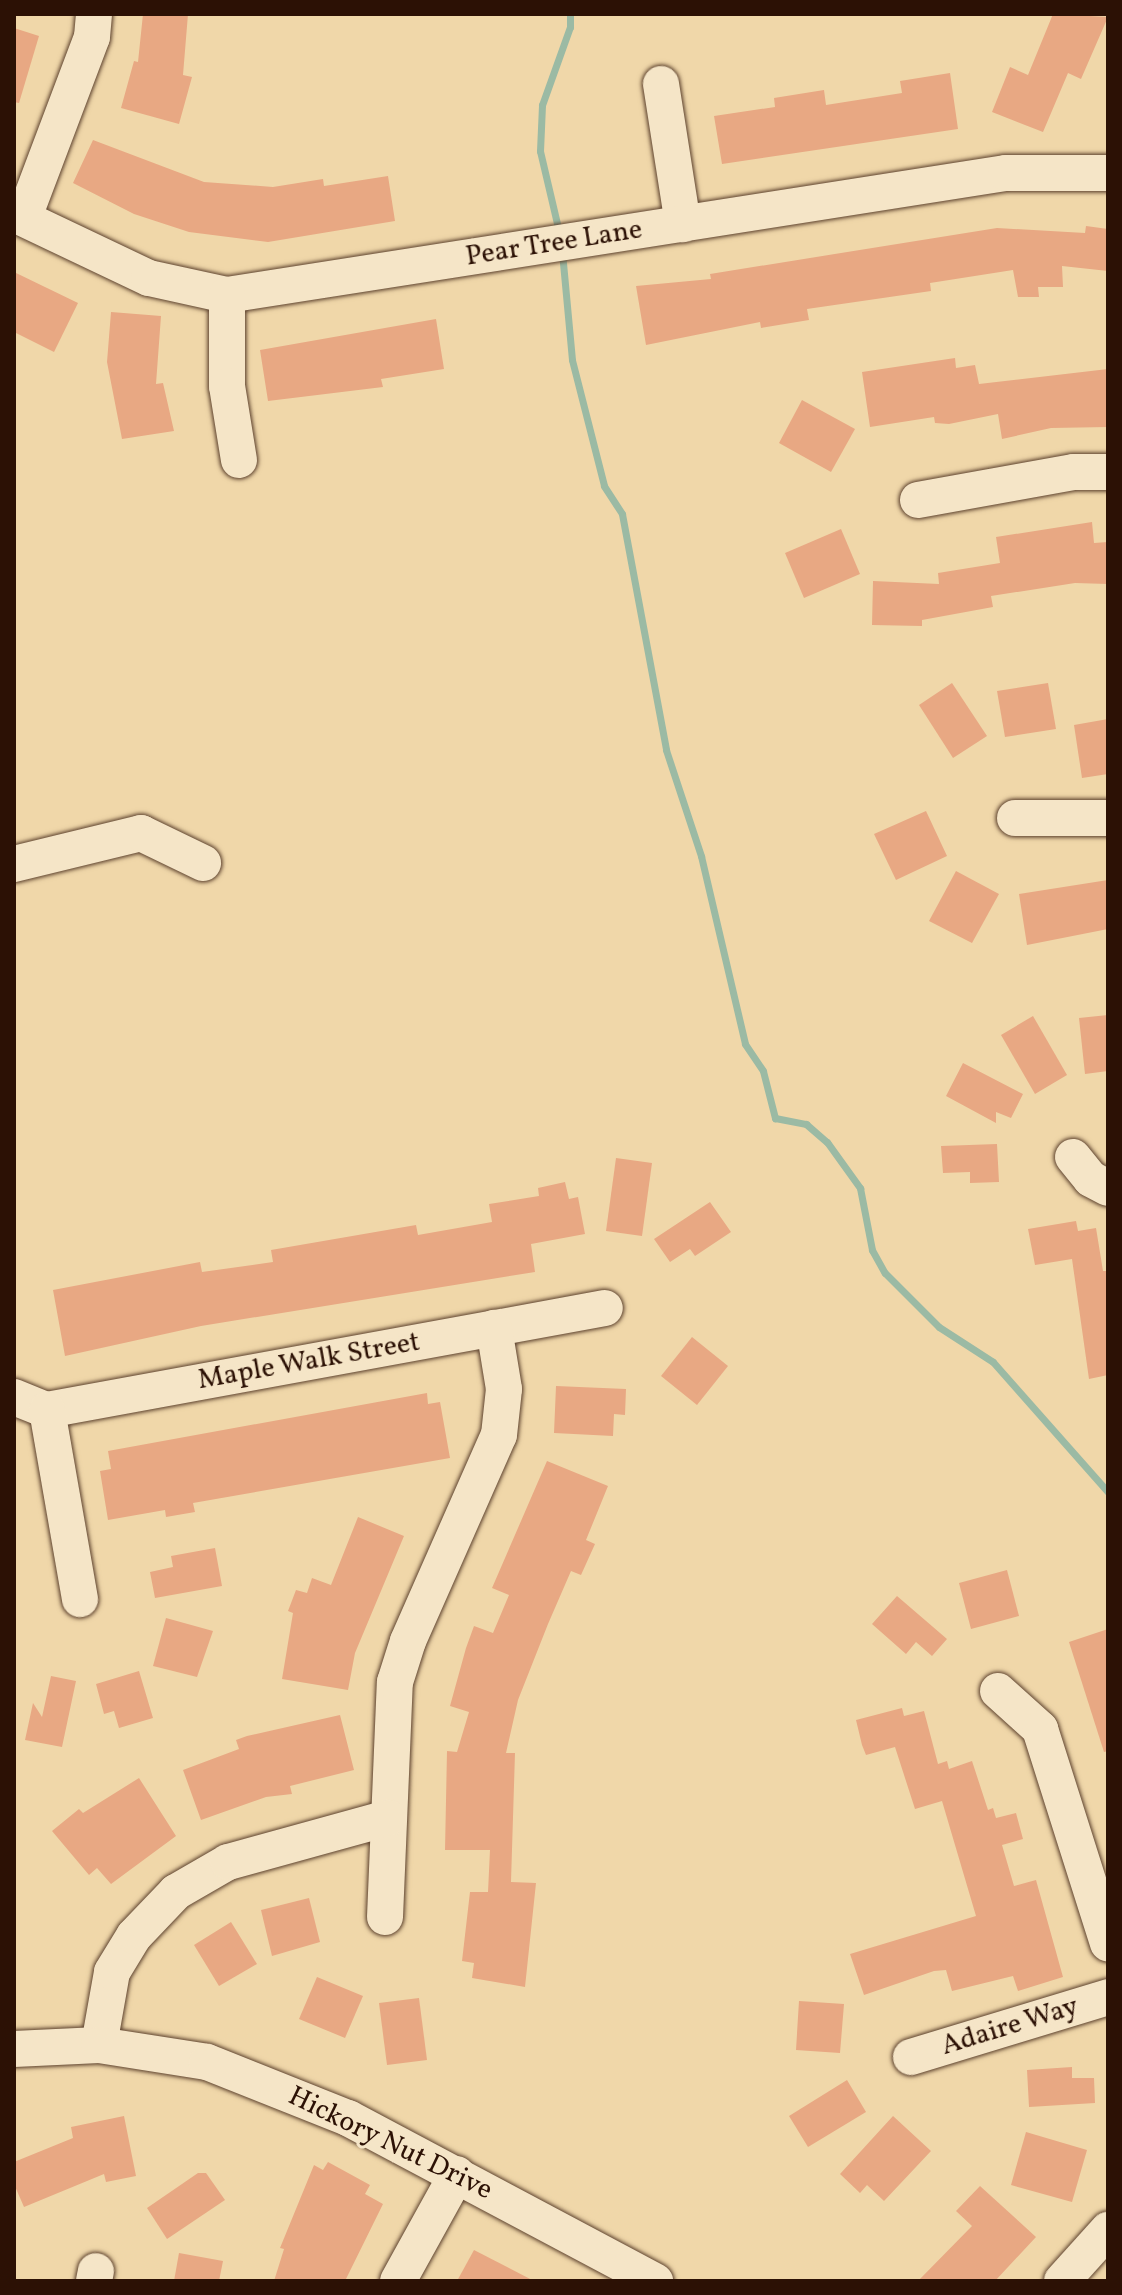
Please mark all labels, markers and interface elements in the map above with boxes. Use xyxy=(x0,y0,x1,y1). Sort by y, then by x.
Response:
street label: Pear Tree Lane xyxy=(463,213,645,275)
street label: Maple Walk Street xyxy=(195,1326,423,1398)
street label: Adaire Way xyxy=(937,1990,1083,2064)
street label: Hickory Nut Drive xyxy=(282,2080,498,2208)

